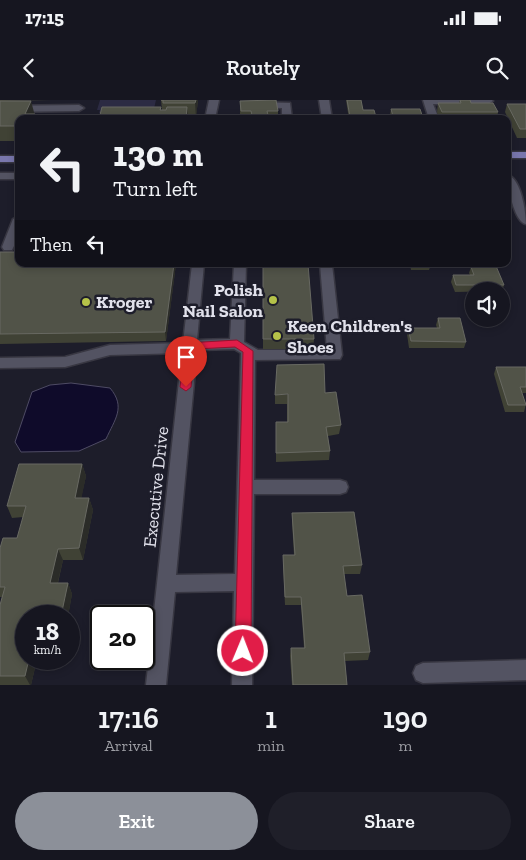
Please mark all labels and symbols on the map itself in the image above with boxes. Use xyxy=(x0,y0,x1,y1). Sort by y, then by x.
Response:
place label: Polish Nail Salon xyxy=(182,279,264,322)
place label: Kroger xyxy=(96,291,152,313)
marker: Polish Nail Salon xyxy=(267,294,279,306)
marker: Kroger xyxy=(80,296,92,308)
place label: Keen Children's Shoes xyxy=(287,315,412,358)
marker: Keen Children's Shoes xyxy=(271,330,283,342)
pin xyxy=(165,336,207,387)
street label: Executive Drive xyxy=(139,425,173,549)
speed limit sign: 20 xyxy=(90,605,155,670)
position arrow xyxy=(216,624,268,676)

